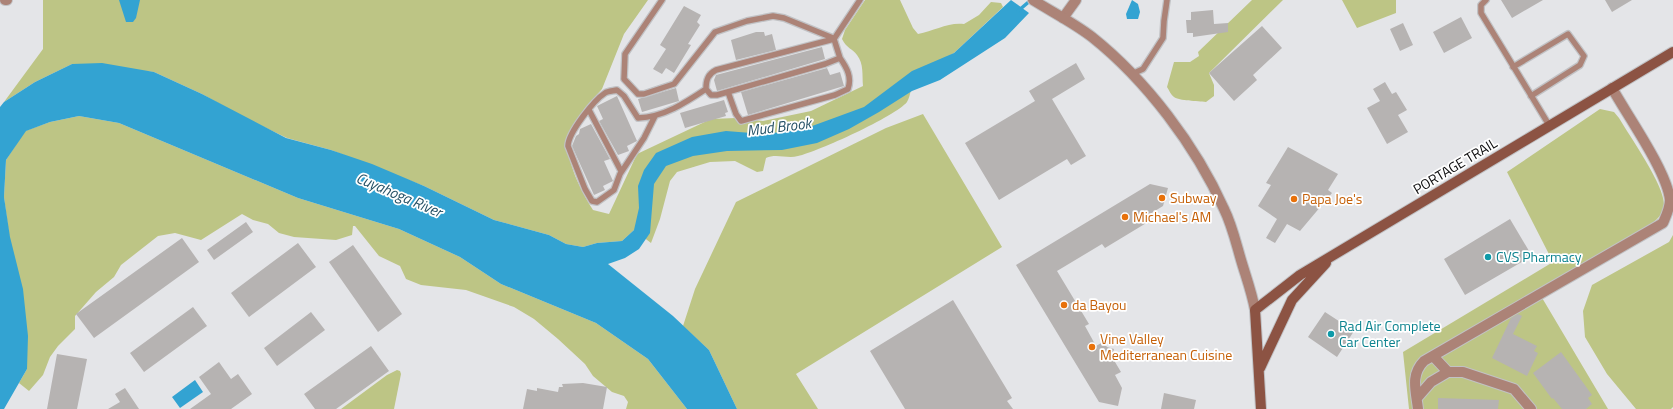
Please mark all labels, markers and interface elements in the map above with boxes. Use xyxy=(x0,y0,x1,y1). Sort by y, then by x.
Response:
water label: Mud Brook xyxy=(745,111,815,142)
street label: PORTAGE TRAIL xyxy=(1409,132,1501,199)
water label: Cuyahoga River xyxy=(353,166,448,224)
place label: Subway xyxy=(1170,187,1217,208)
place label: Papa Joe's xyxy=(1302,188,1362,209)
marker: Subway xyxy=(1157,193,1167,203)
marker: Papa Joe's xyxy=(1289,194,1299,204)
place label: Michael's AM xyxy=(1133,206,1211,227)
marker: Michael's AM xyxy=(1120,212,1130,222)
place label: CVS Pharmacy xyxy=(1496,246,1582,267)
marker: CVS Pharmacy xyxy=(1483,252,1493,262)
place label: da Bayou xyxy=(1072,294,1127,315)
marker: da Bayou xyxy=(1059,300,1069,310)
place label: Rad Air Complete Car Center xyxy=(1339,315,1441,352)
place label: Vine Valley Mediterranean Cuisine xyxy=(1100,328,1232,365)
marker: Rad Air Complete Car Center xyxy=(1326,329,1336,339)
marker: Vine Valley Mediterranean Cuisine xyxy=(1087,342,1097,352)

